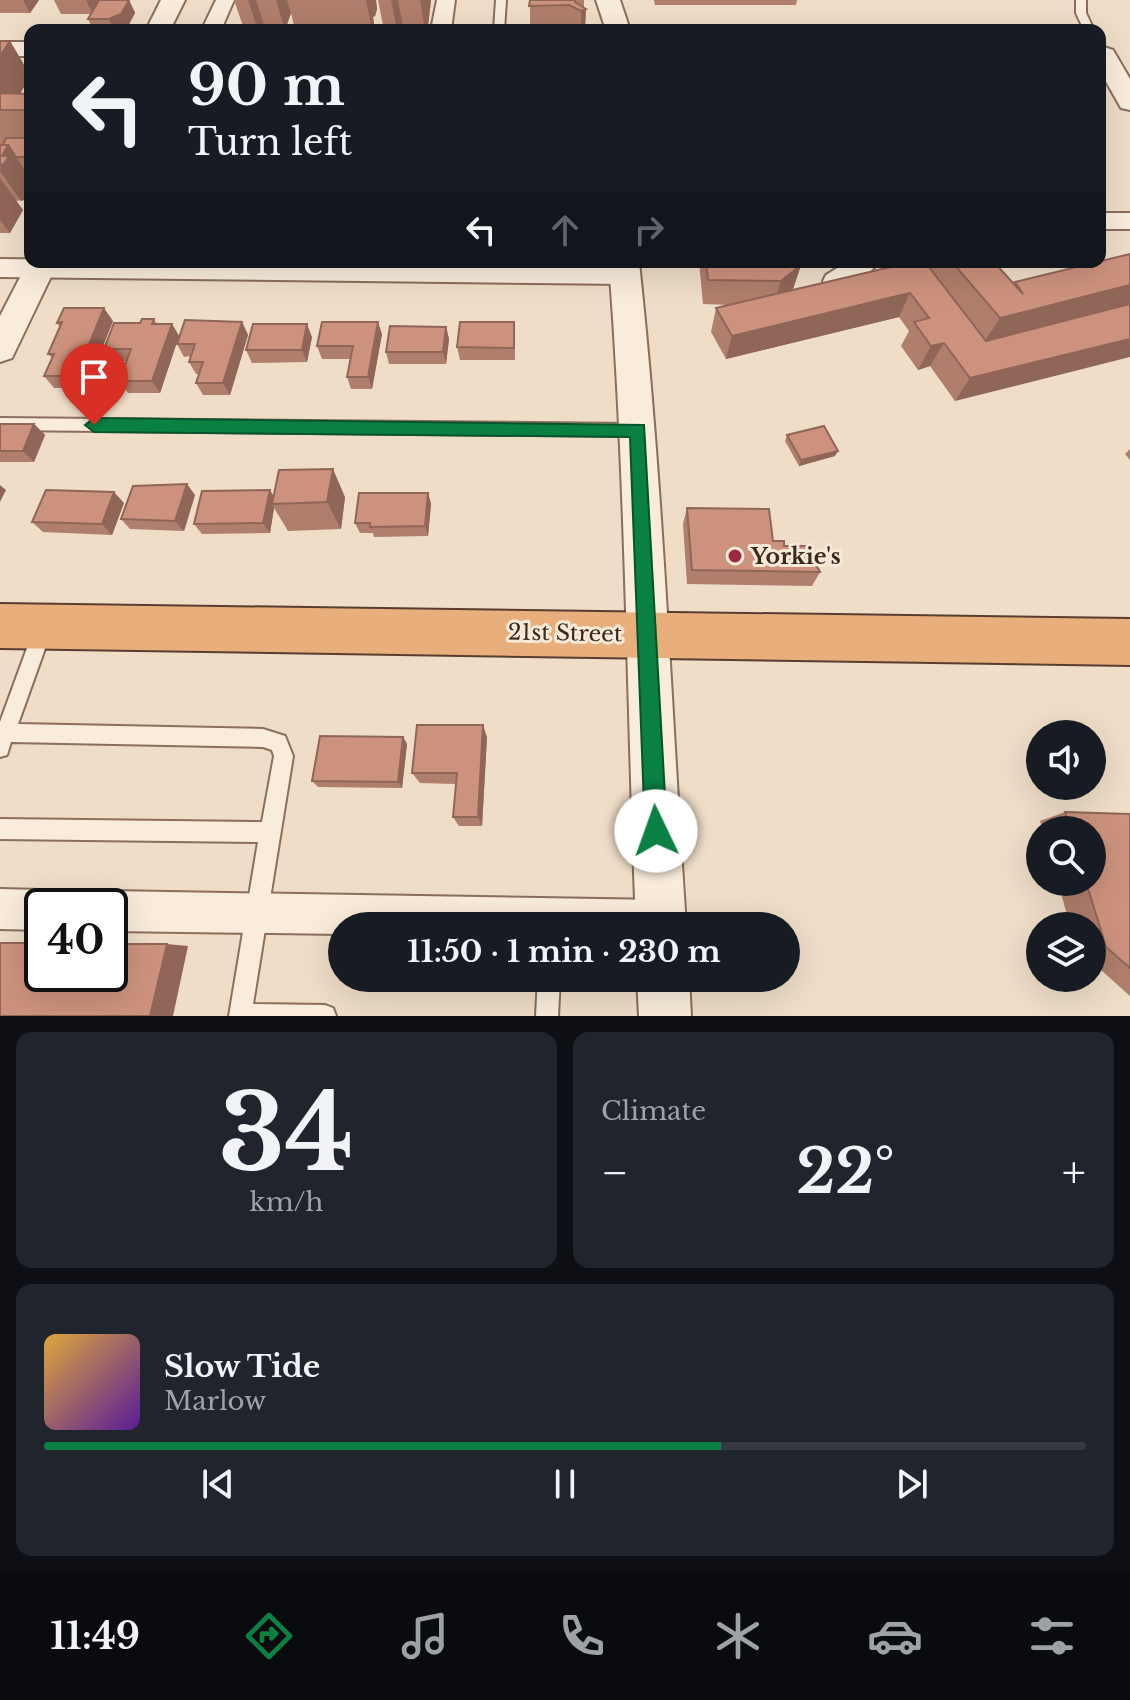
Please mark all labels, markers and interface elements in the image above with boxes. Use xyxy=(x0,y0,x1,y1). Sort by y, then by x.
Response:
text: 90 m xyxy=(188,51,345,120)
icon: left xyxy=(56,56,160,160)
text: Turn left xyxy=(188,120,352,165)
icon: left xyxy=(459,208,503,252)
icon: ahead xyxy=(543,208,587,252)
icon: right xyxy=(627,208,671,252)
pin xyxy=(60,343,128,425)
icon: arrive xyxy=(72,355,116,399)
place label: Yorkie's xyxy=(750,543,841,570)
marker: Yorkie's xyxy=(726,547,744,565)
street label: 21st Street xyxy=(508,619,623,648)
map controls xyxy=(1026,720,1106,992)
button: sound xyxy=(1026,720,1106,800)
position arrow xyxy=(614,789,698,873)
button: search xyxy=(1026,816,1106,896)
speed limit sign: 40 xyxy=(24,888,128,992)
button: layers xyxy=(1026,912,1106,992)
text: 11:50 · 1 min · 230 m xyxy=(407,933,721,970)
text: 34 xyxy=(219,1069,354,1198)
text: Climate xyxy=(601,1095,706,1127)
text: 22° xyxy=(796,1135,894,1209)
text: − xyxy=(601,1145,629,1200)
text: + xyxy=(1062,1145,1086,1200)
text: km/h xyxy=(250,1186,323,1218)
text: Slow Tide xyxy=(164,1348,320,1385)
text: Marlow xyxy=(164,1385,266,1417)
icon: previous xyxy=(196,1462,240,1506)
icon: pause xyxy=(543,1462,587,1506)
icon: next xyxy=(890,1462,934,1506)
icon: directions xyxy=(241,1608,297,1664)
icon: music xyxy=(397,1608,453,1664)
icon: phone xyxy=(554,1608,610,1664)
icon: climate xyxy=(710,1608,766,1664)
icon: car xyxy=(867,1608,923,1664)
icon: filters xyxy=(1024,1608,1080,1664)
text: 11:49 xyxy=(50,1614,140,1659)

